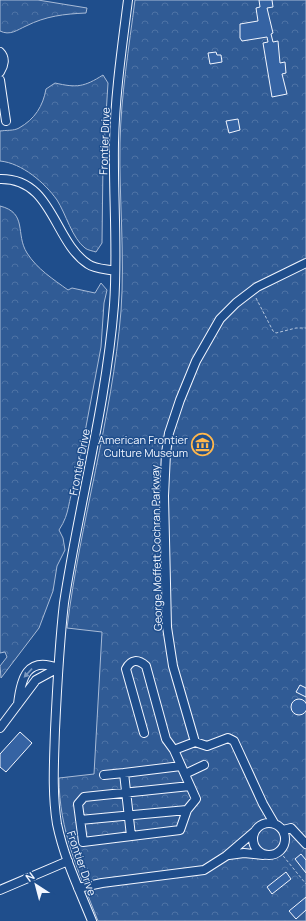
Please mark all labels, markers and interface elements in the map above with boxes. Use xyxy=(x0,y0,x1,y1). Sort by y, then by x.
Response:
street label: Frontier Drive xyxy=(95,106,113,175)
street label: Frontier Drive xyxy=(65,427,93,497)
place label: American Frontier Culture Museum xyxy=(98,432,188,460)
museum icon: American Frontier Culture Museum xyxy=(190,432,216,458)
street label: George Moffett Cochran Parkway xyxy=(147,464,165,631)
one-way arrow xyxy=(24,668,33,677)
street label: Frontier Drive xyxy=(64,829,100,898)
north arrow xyxy=(16,865,56,905)
text: N xyxy=(22,868,38,885)

